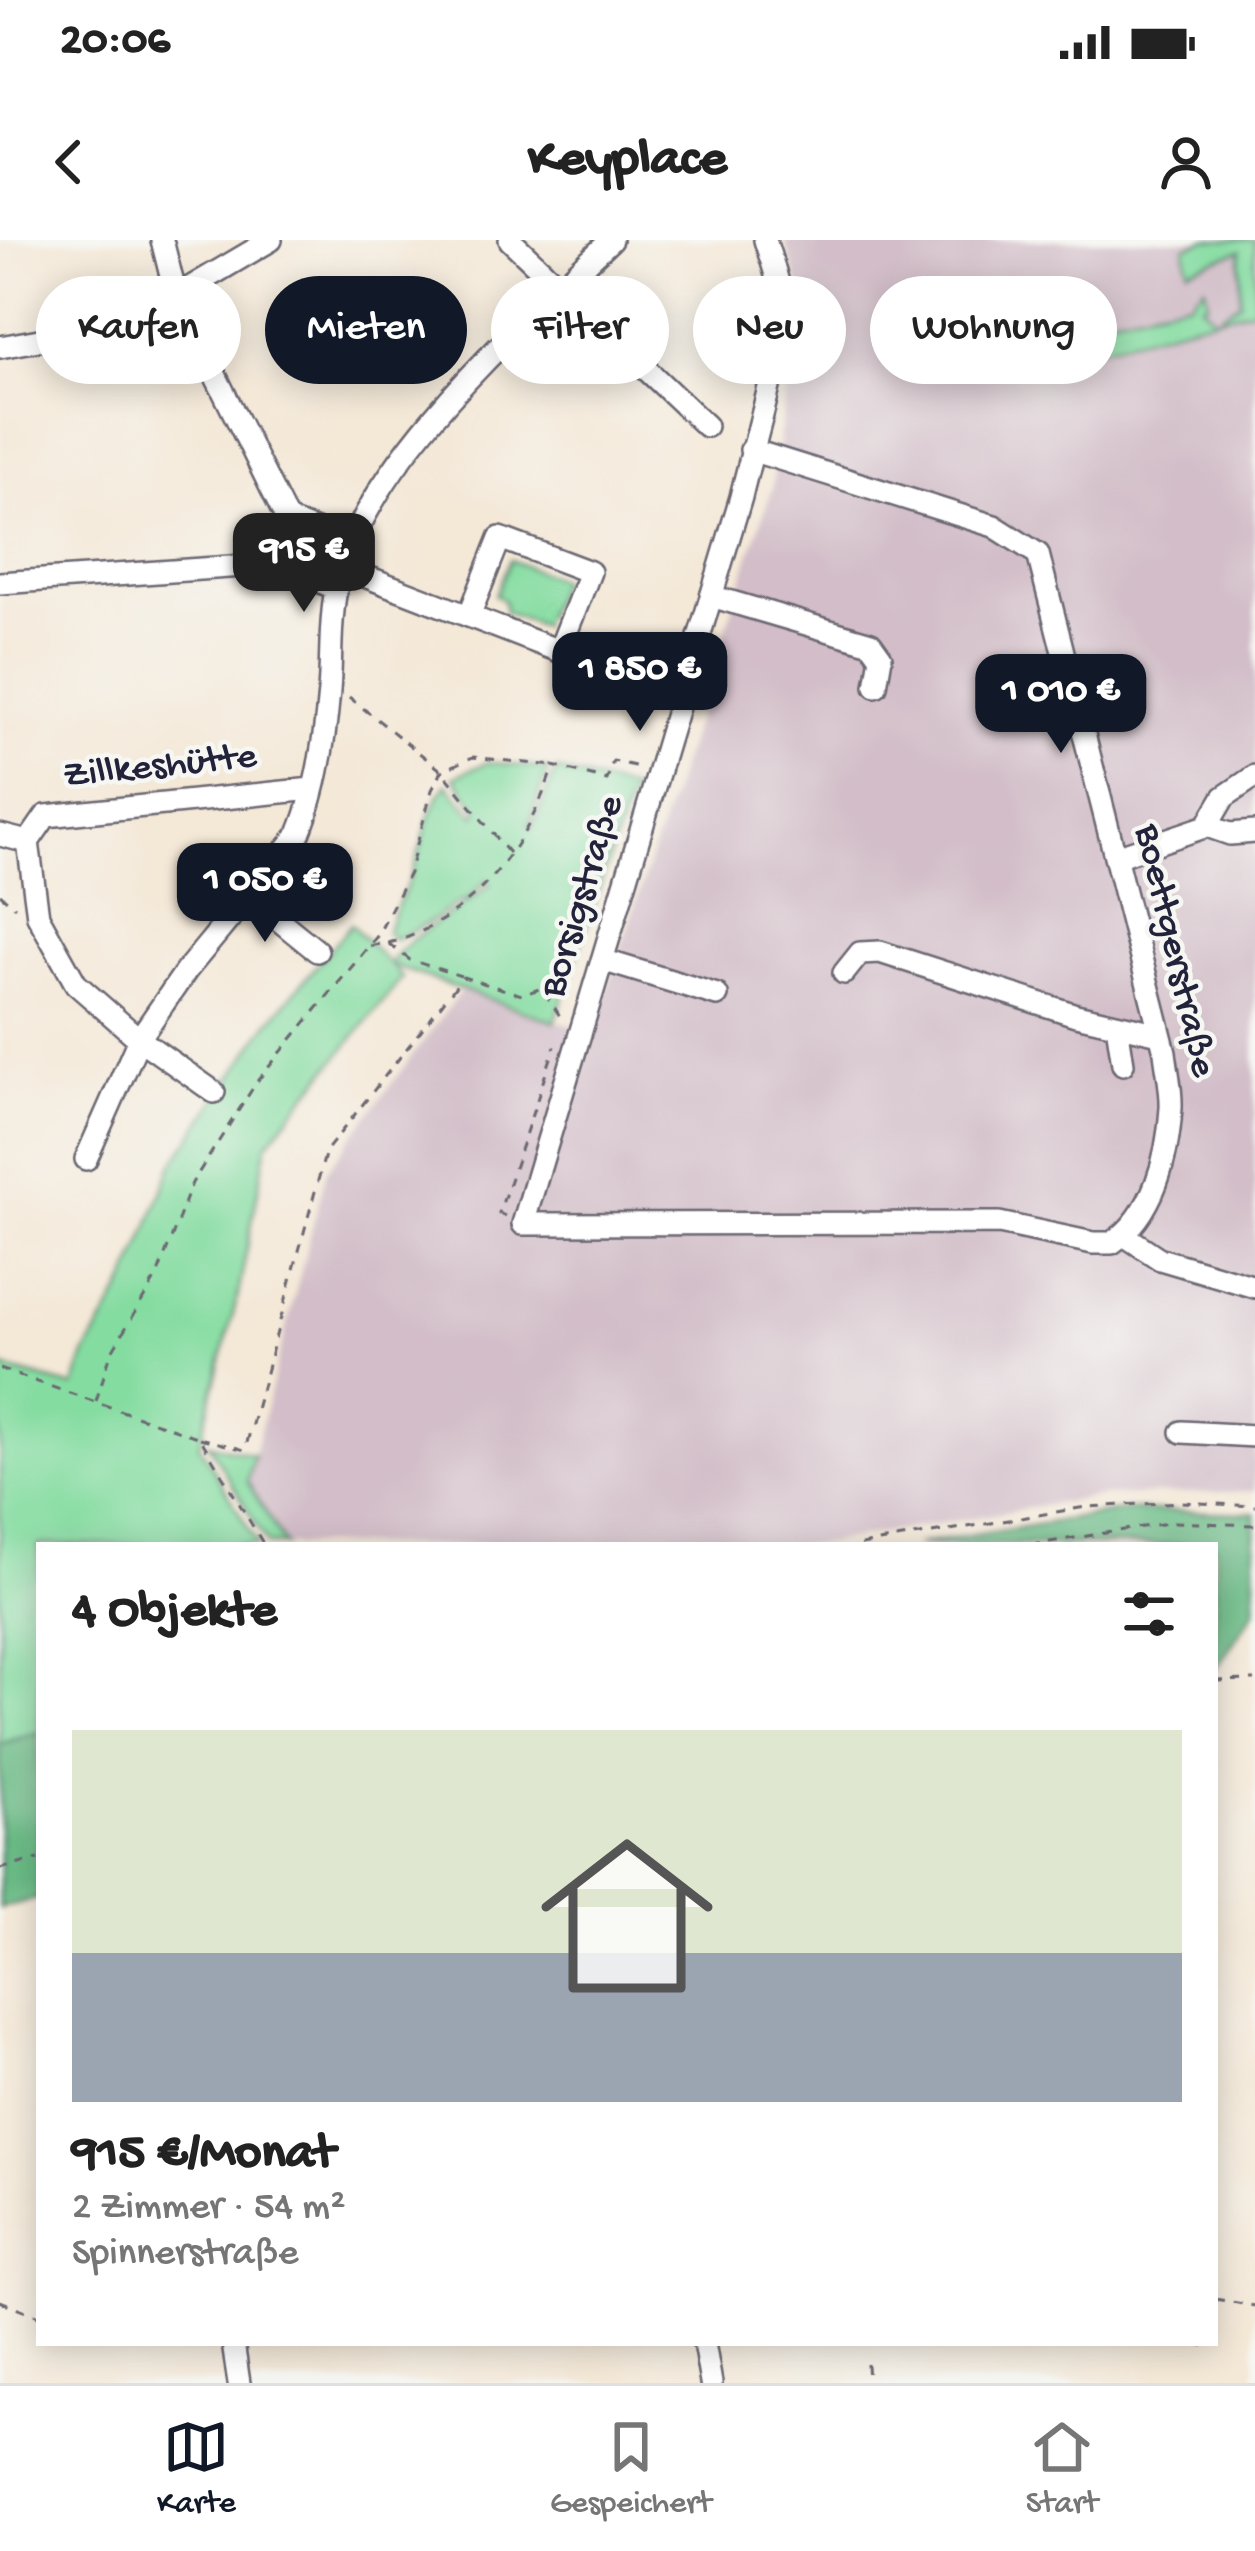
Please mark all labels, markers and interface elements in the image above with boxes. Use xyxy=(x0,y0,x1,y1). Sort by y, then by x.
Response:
text: 20:06 xyxy=(60,16,170,69)
icon: back xyxy=(36,129,102,195)
icon: person xyxy=(1153,129,1219,195)
text: Keyplace xyxy=(528,130,727,194)
chip: Kaufen xyxy=(36,276,241,384)
chip: Mieten xyxy=(265,276,467,384)
chip: Filter xyxy=(491,276,669,384)
chip: Neu xyxy=(693,276,846,384)
chip: Wohnung xyxy=(870,276,1117,384)
pin: 915 € xyxy=(220,513,388,615)
text: 915 € xyxy=(260,529,348,575)
pin: 1 850 € xyxy=(529,632,751,734)
text: 1 850 € xyxy=(579,648,701,694)
pin: 1 010 € xyxy=(950,654,1172,756)
text: 1 010 € xyxy=(1002,670,1120,716)
street label: Zillkeshütte xyxy=(61,735,260,801)
street label: Borsigstraße xyxy=(531,790,637,1004)
street label: Boettgerstraße xyxy=(1121,819,1225,1083)
pin: 1 050 € xyxy=(154,843,376,945)
text: 1 050 € xyxy=(204,859,326,905)
icon: filters xyxy=(1116,1581,1182,1647)
text: 4 Objekte xyxy=(72,1584,277,1644)
icon: home xyxy=(519,1808,735,2024)
text: 915 €/Monat xyxy=(72,2126,335,2186)
text: 2 Zimmer · 54 m² xyxy=(72,2186,345,2232)
text: Spinnerstraße xyxy=(72,2232,298,2278)
tab: Karte xyxy=(157,2414,236,2524)
tab: Gespeichert xyxy=(550,2414,711,2524)
tab: Start xyxy=(1026,2414,1098,2524)

